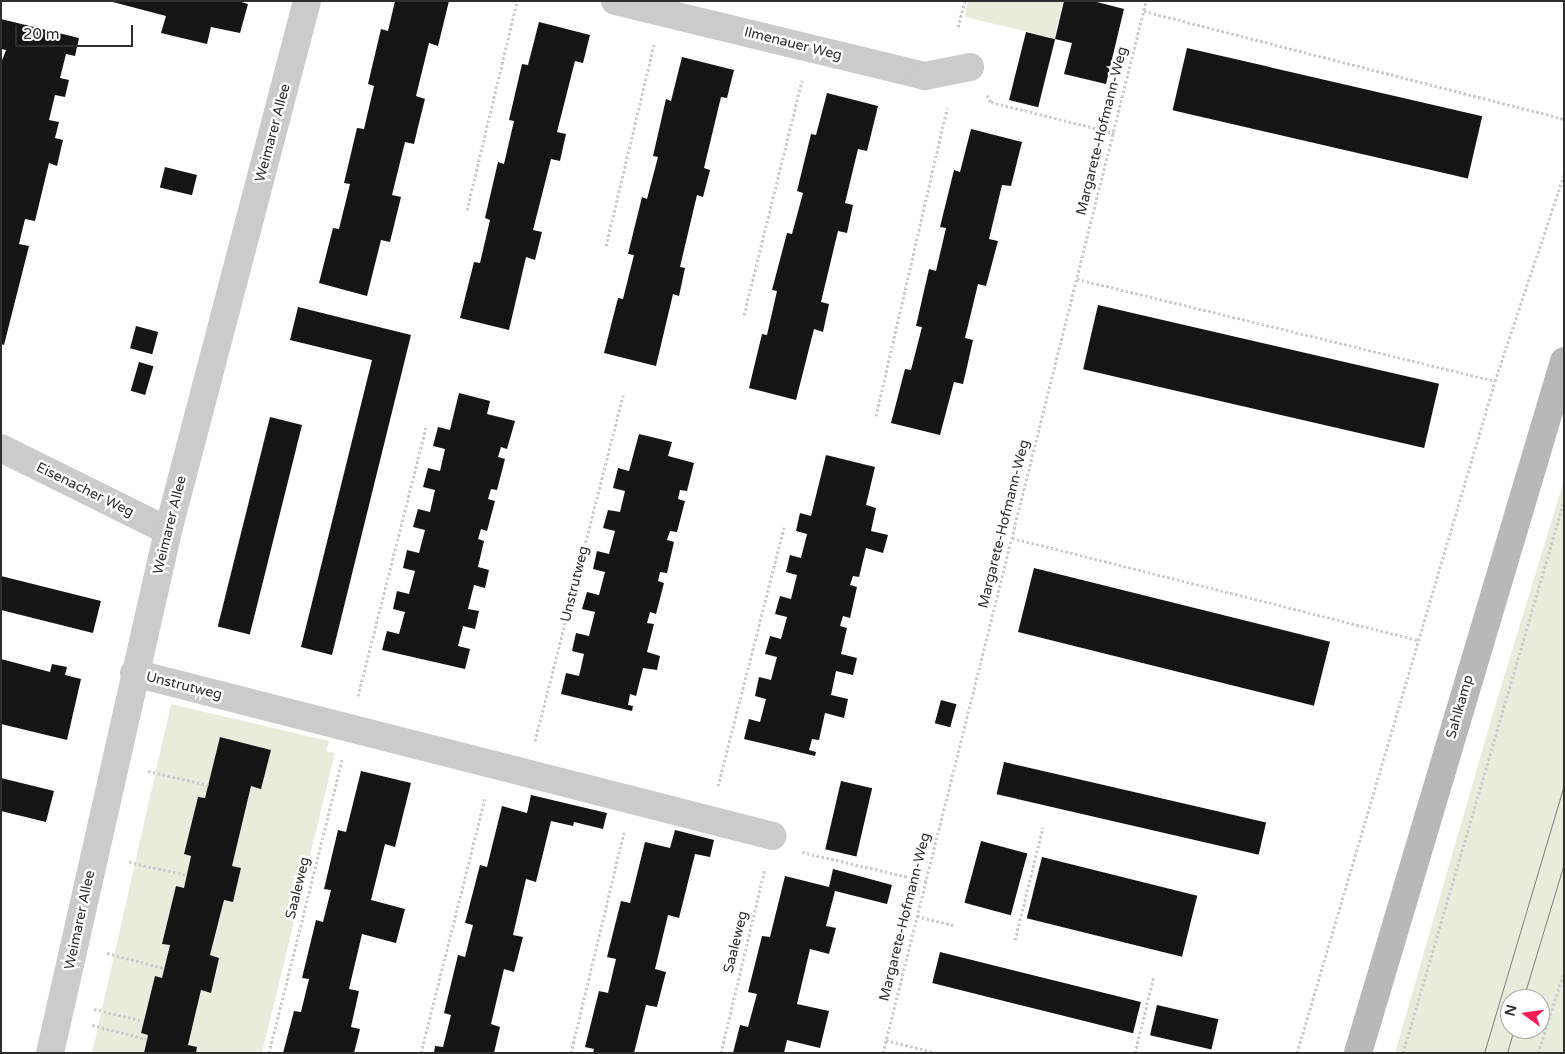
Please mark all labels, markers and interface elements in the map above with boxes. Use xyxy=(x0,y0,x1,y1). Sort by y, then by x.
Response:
scale bar xyxy=(18,15,135,47)
street label: Ilmenauer Weg xyxy=(742,24,844,64)
text: 20 m xyxy=(23,25,60,43)
street label: Margarete-Hofmann-Weg xyxy=(1073,45,1131,217)
street label: Weimarer Allee xyxy=(252,82,294,184)
street label: Margarete-Hofmann-Weg xyxy=(975,438,1033,610)
street label: Eisenacher Weg xyxy=(33,459,137,521)
street label: Weimarer Allee xyxy=(150,474,190,576)
street label: Unstrutweg xyxy=(557,544,593,624)
street label: Unstrutweg xyxy=(144,668,224,704)
street label: Sahlkamp xyxy=(1443,673,1477,741)
street label: Margarete-Hofmann-Weg xyxy=(876,831,934,1003)
street label: Saaleweg xyxy=(282,855,314,921)
street label: Weimarer Allee xyxy=(61,869,99,971)
street label: Saaleweg xyxy=(720,909,752,975)
north arrow xyxy=(1500,989,1550,1039)
text: N xyxy=(1501,1003,1521,1018)

